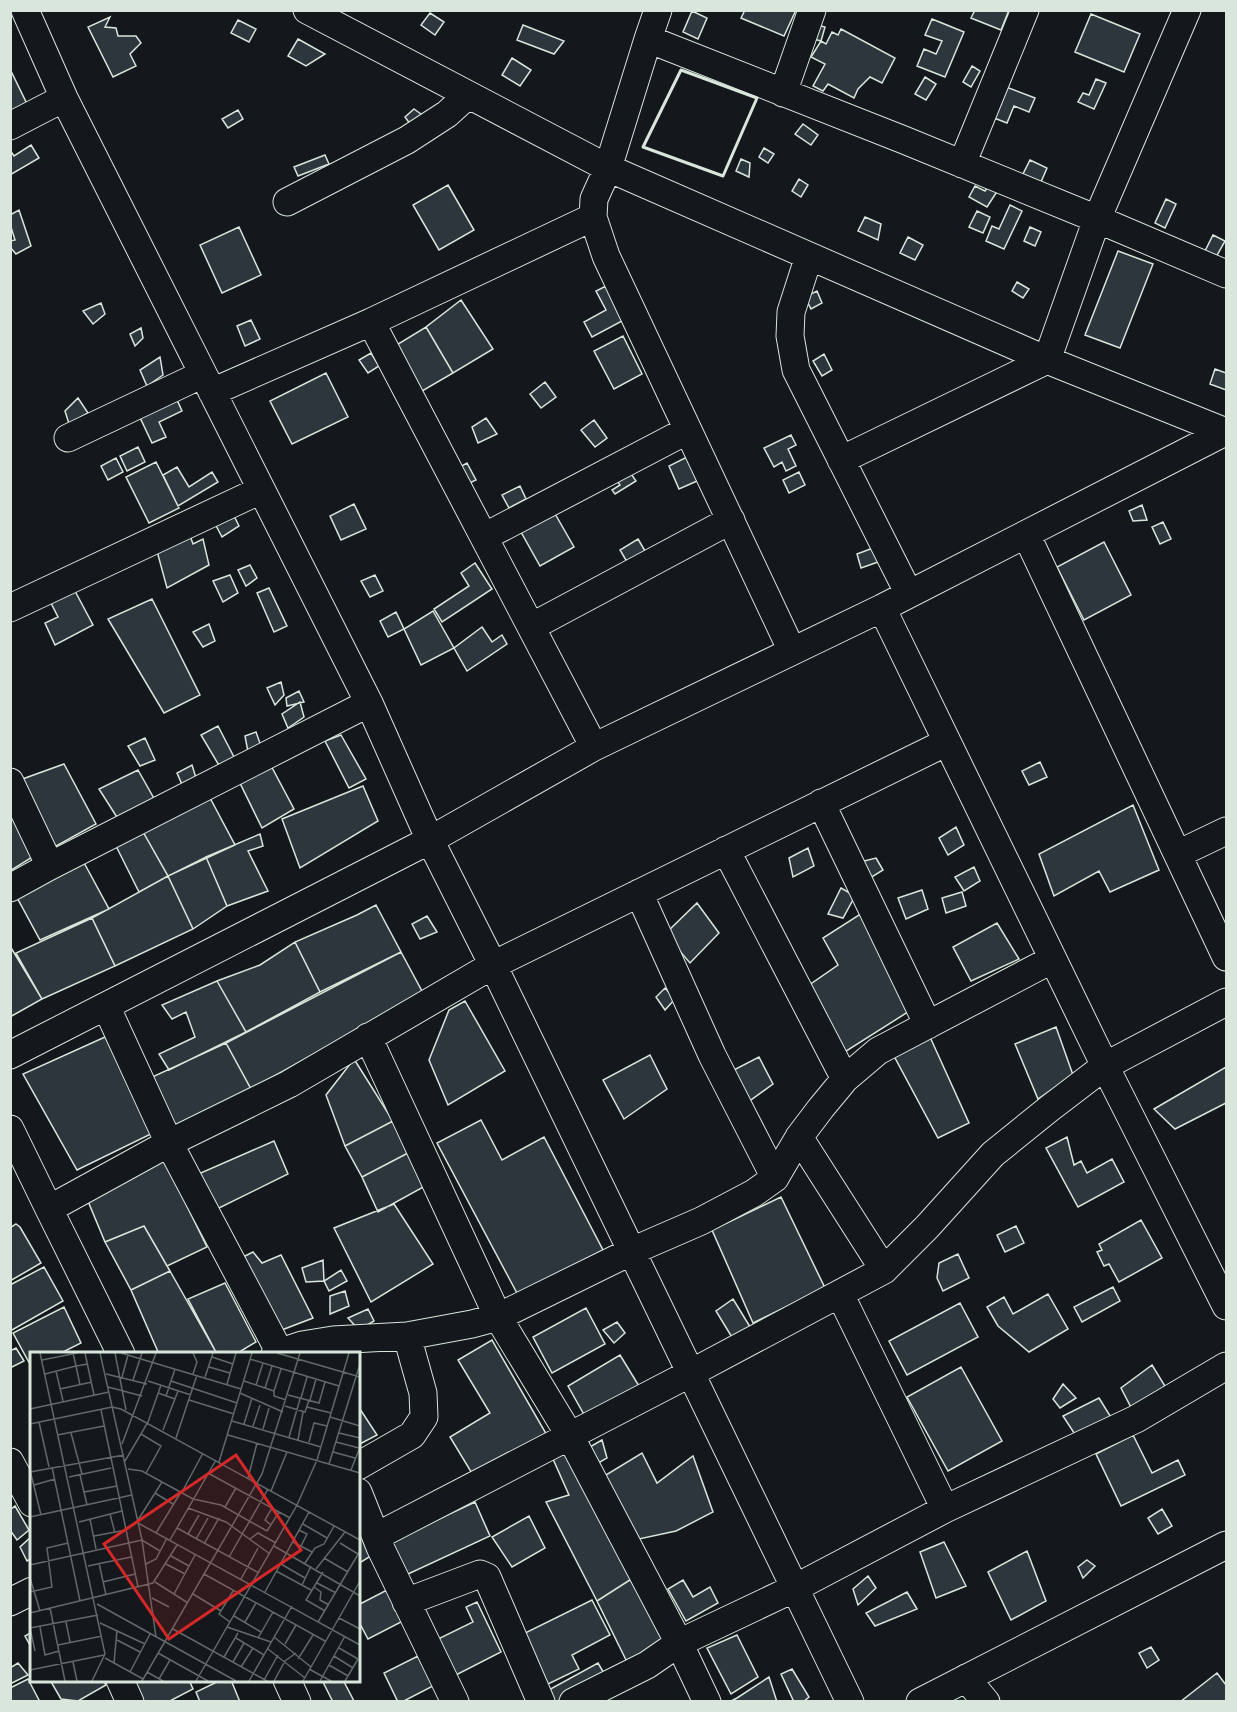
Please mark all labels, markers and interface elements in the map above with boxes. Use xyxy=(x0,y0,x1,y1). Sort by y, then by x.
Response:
inset map xyxy=(30,1352,360,1682)

